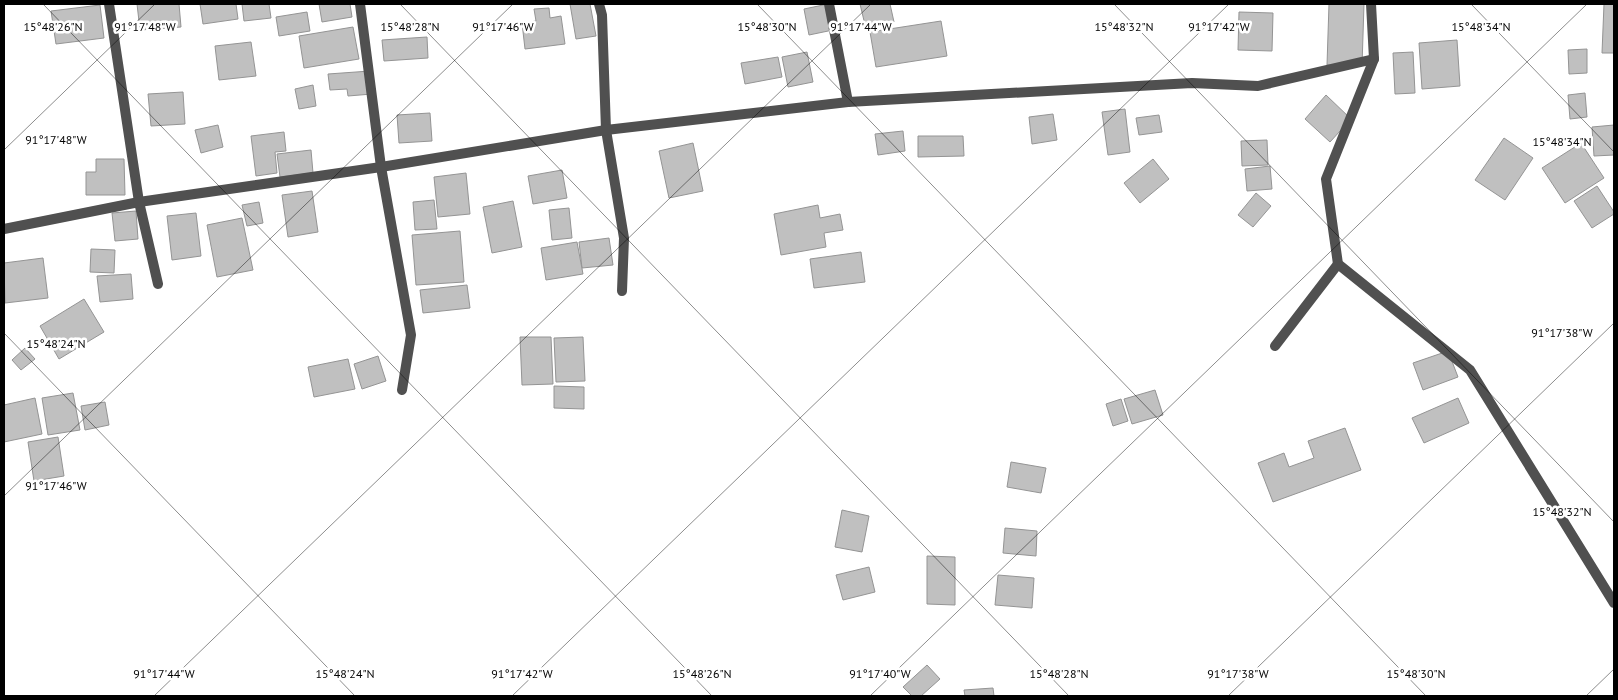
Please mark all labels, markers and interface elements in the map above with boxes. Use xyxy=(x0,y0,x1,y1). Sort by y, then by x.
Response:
text: 15°48'26"N xyxy=(23,19,83,34)
text: 91°17'48"W xyxy=(114,19,176,34)
text: 15°48'28"N xyxy=(380,19,440,34)
text: 91°17'46"W xyxy=(472,19,534,34)
text: 15°48'30"N xyxy=(737,19,797,34)
text: 91°17'44"W xyxy=(830,19,892,34)
text: 15°48'32"N xyxy=(1094,19,1154,34)
text: 91°17'42"W xyxy=(1188,19,1250,34)
text: 15°48'34"N xyxy=(1451,19,1511,34)
text: 91°17'48"W xyxy=(25,132,87,147)
text: 15°48'34"N xyxy=(1532,134,1592,149)
text: 91°17'38"W xyxy=(1531,325,1593,340)
text: 15°48'24"N xyxy=(26,336,86,351)
text: 91°17'46"W xyxy=(25,478,87,493)
text: 15°48'32"N xyxy=(1532,504,1592,519)
text: 91°17'44"W xyxy=(133,666,195,681)
text: 15°48'24"N xyxy=(315,666,375,681)
text: 91°17'42"W xyxy=(491,666,553,681)
text: 15°48'26"N xyxy=(672,666,732,681)
text: 91°17'40"W xyxy=(849,666,911,681)
text: 15°48'28"N xyxy=(1029,666,1089,681)
text: 91°17'38"W xyxy=(1207,666,1269,681)
text: 15°48'30"N xyxy=(1386,666,1446,681)

